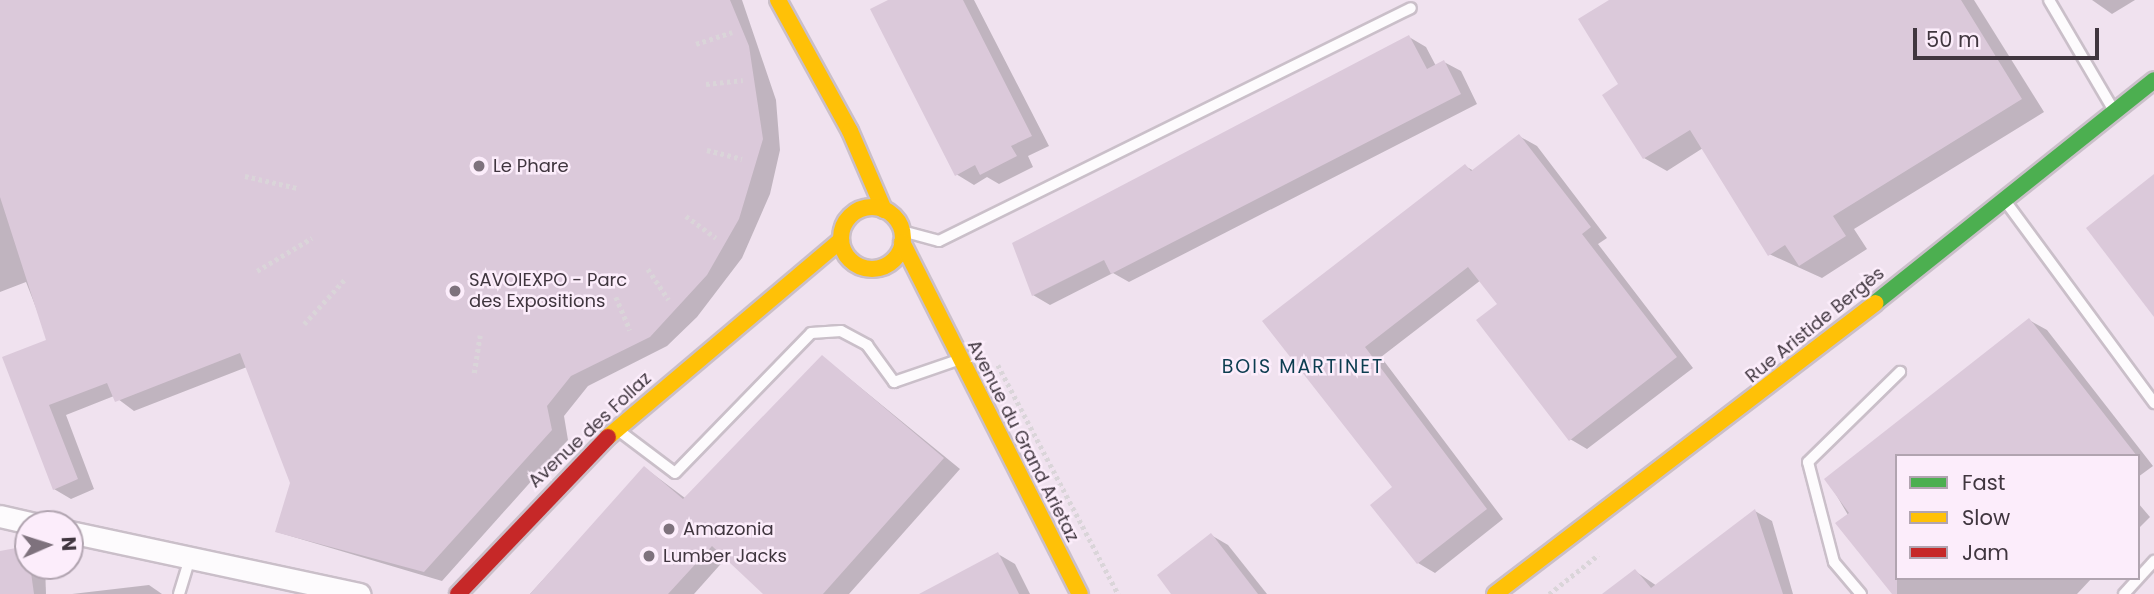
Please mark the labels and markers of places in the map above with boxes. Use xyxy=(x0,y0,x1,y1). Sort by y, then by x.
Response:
place label: Le Phare xyxy=(493,155,569,177)
marker: Le Phare xyxy=(471,158,487,174)
place label: SAVOIEXPO - Parc des Expositions xyxy=(469,270,627,312)
marker: SAVOIEXPO - Parc des Expositions xyxy=(447,283,463,299)
place label: Amazonia xyxy=(683,518,774,540)
marker: Amazonia xyxy=(661,521,677,537)
place label: Lumber Jacks xyxy=(663,545,787,567)
marker: Lumber Jacks xyxy=(641,548,657,564)

